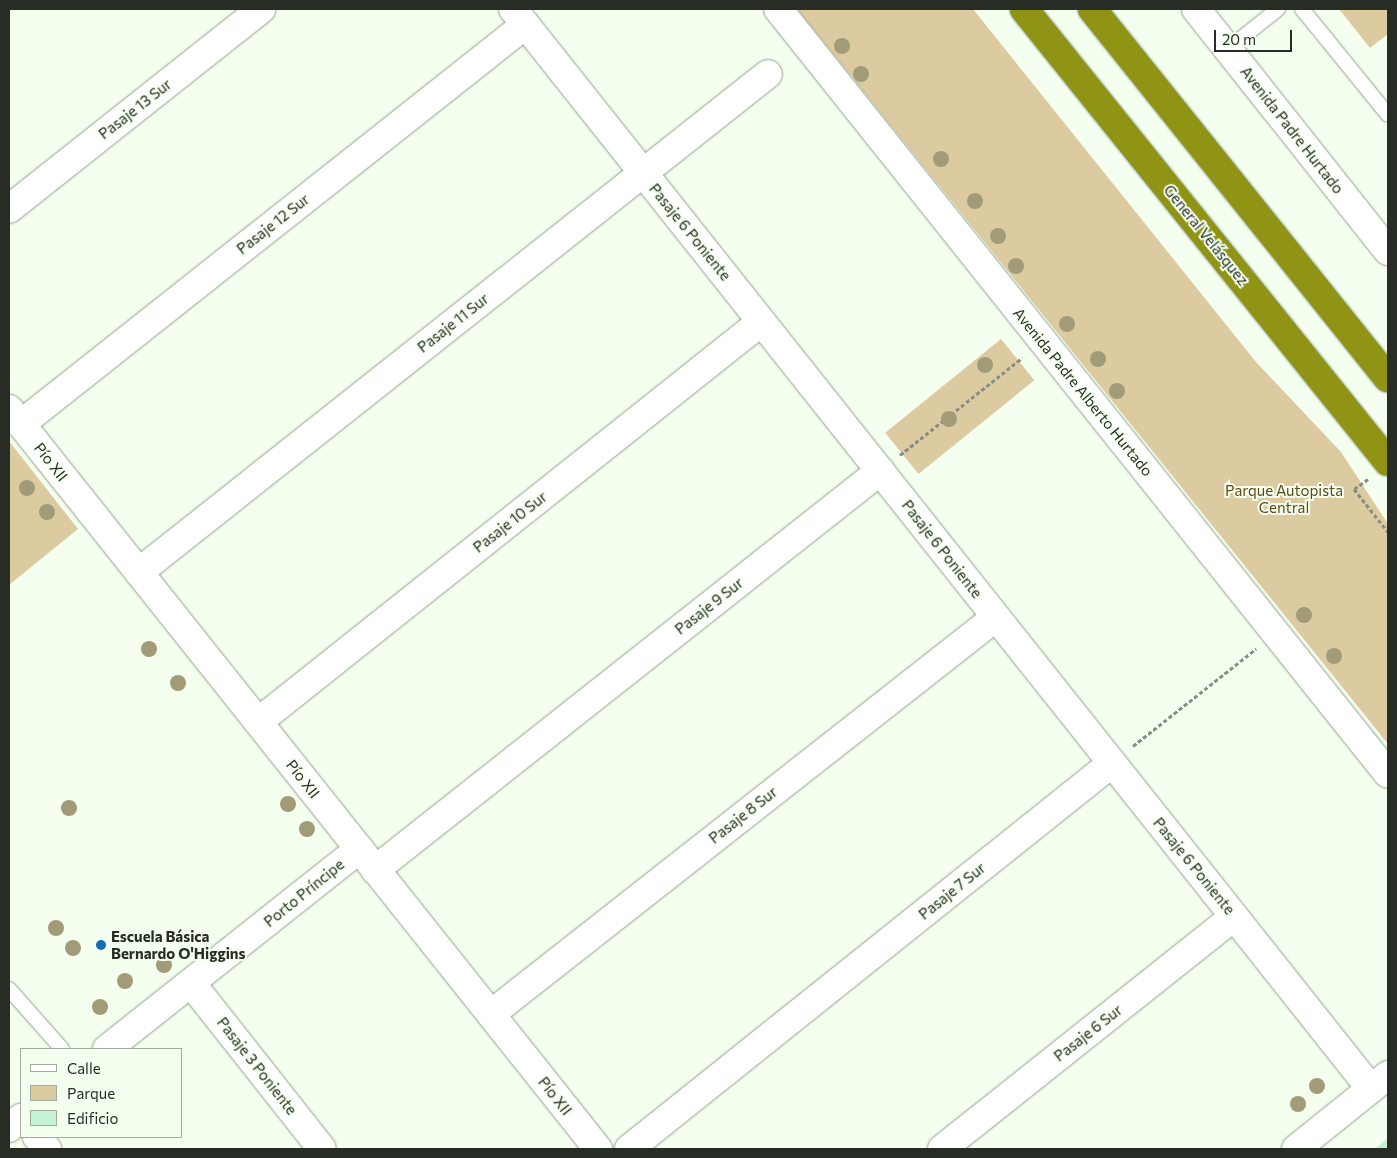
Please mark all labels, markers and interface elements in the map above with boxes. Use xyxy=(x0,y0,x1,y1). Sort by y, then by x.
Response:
scale bar xyxy=(1217,20,1294,52)
text: 20 m xyxy=(1222,30,1256,48)
street label: Avenida Padre Hurtado xyxy=(1237,63,1347,197)
street label: Pasaje 13 Sur xyxy=(95,75,175,143)
street label: Pasaje 6 Poniente xyxy=(645,180,735,284)
street label: General Velásquez xyxy=(1160,181,1252,289)
street label: Pasaje 12 Sur xyxy=(233,190,313,258)
street label: Pasaje 11 Sur xyxy=(414,290,492,356)
street label: Avenida Padre Alberto Hurtado xyxy=(1009,304,1157,480)
street label: Pío XII xyxy=(30,439,72,485)
park label: Parque Autopista Central xyxy=(1225,481,1343,516)
street label: Pasaje 10 Sur xyxy=(469,488,551,556)
street label: Pasaje 6 Poniente xyxy=(898,496,986,602)
street label: Pasaje 9 Sur xyxy=(671,574,747,638)
street label: Pío XII xyxy=(282,756,324,802)
street label: Pasaje 8 Sur xyxy=(705,783,781,847)
street label: Pasaje 6 Poniente xyxy=(1149,814,1239,918)
street label: Porto Príncipe xyxy=(260,855,348,931)
street label: Pasaje 7 Sur xyxy=(915,859,989,923)
place label: Escuela Básica Bernardo O'Higgins xyxy=(111,927,246,962)
marker: Escuela Básica Bernardo O'Higgins xyxy=(95,939,107,951)
street label: Pasaje 6 Sur xyxy=(1050,1001,1126,1065)
street label: Pasaje 3 Poniente xyxy=(213,1014,301,1118)
legend xyxy=(20,1048,182,1138)
text: Calle xyxy=(67,1059,101,1077)
street label: Pío XII xyxy=(534,1073,576,1119)
text: Parque xyxy=(67,1084,115,1102)
text: Edificio xyxy=(67,1109,118,1127)

